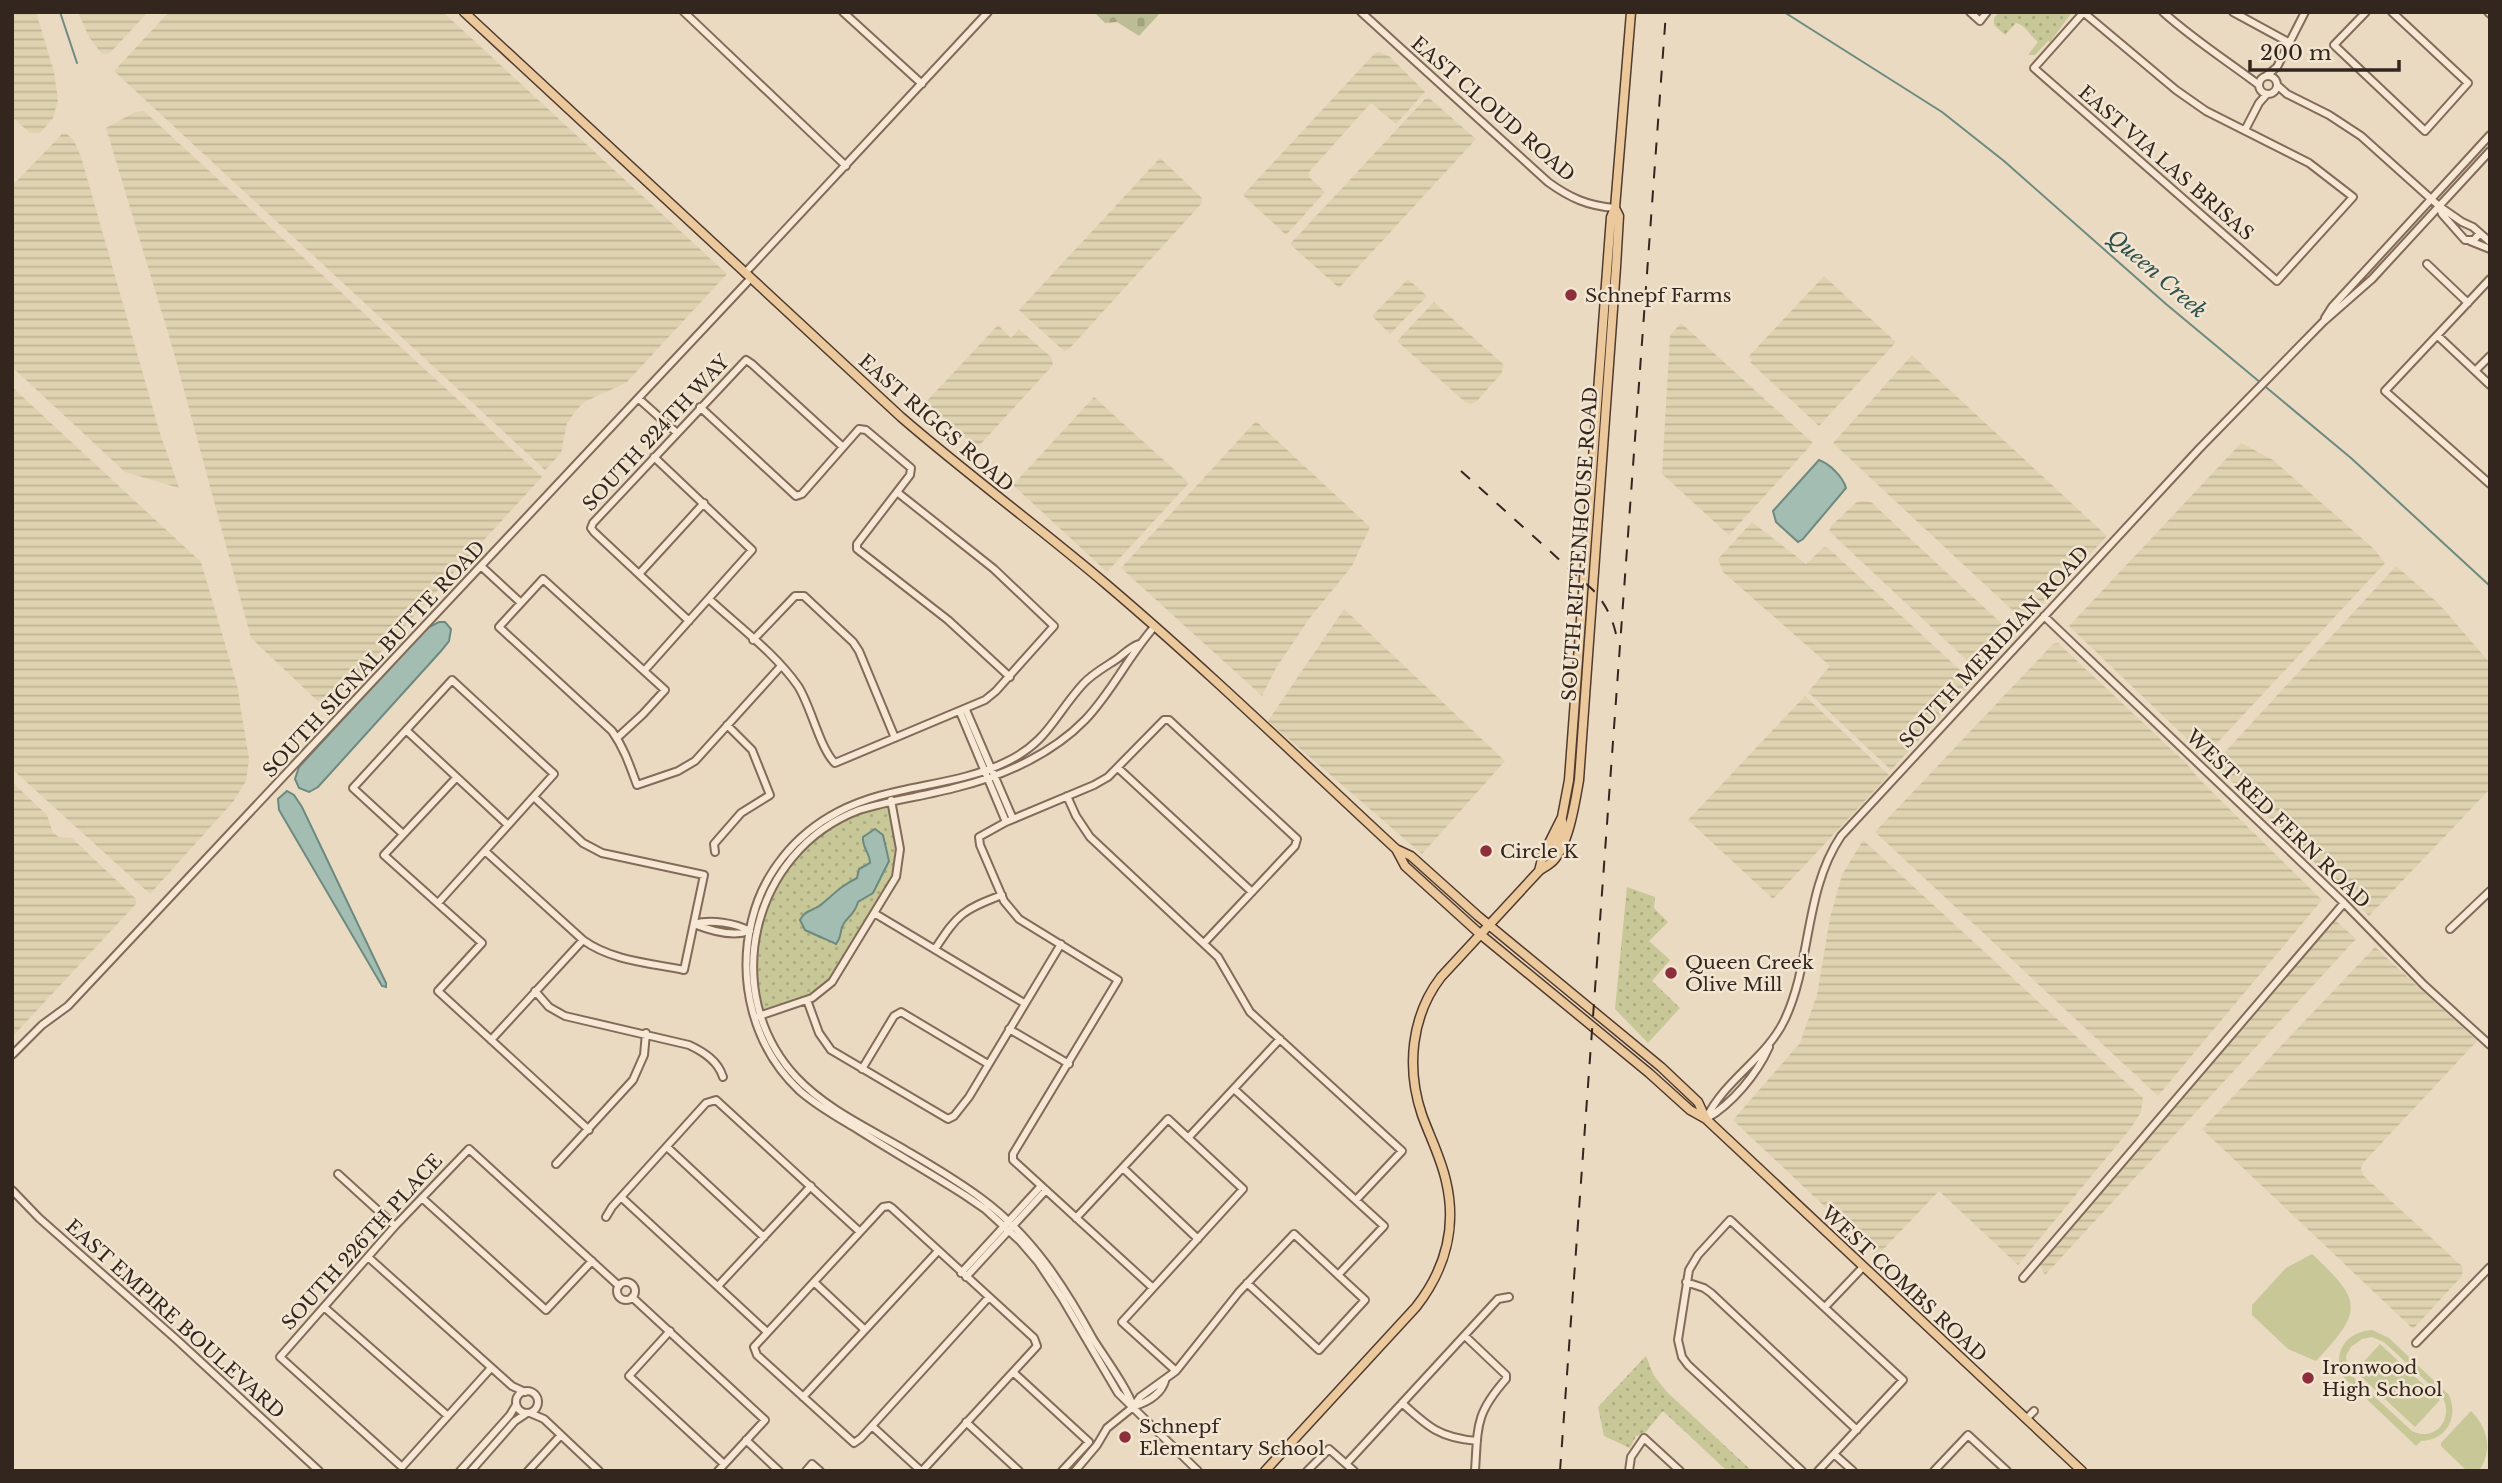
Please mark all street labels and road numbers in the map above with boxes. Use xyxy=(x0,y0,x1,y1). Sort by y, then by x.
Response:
street label: EAST CLOUD ROAD xyxy=(1406,32,1580,186)
street label: EAST VIA LAS BRISAS xyxy=(2074,81,2258,245)
street label: EAST RIGGS ROAD xyxy=(854,349,1018,497)
street label: SOUTH 224TH WAY xyxy=(578,350,734,516)
street label: SOUTH RITTENHOUSE ROAD xyxy=(1558,386,1602,702)
street label: SOUTH SIGNAL BUTTE ROAD xyxy=(258,536,490,782)
street label: SOUTH MERIDIAN ROAD xyxy=(1894,541,2094,753)
street label: WEST RED FERN ROAD xyxy=(2180,724,2375,913)
street label: SOUTH 226TH PLACE xyxy=(277,1149,447,1335)
street label: WEST COMBS ROAD xyxy=(1816,1201,1992,1367)
street label: EAST EMPIRE BOULEVARD xyxy=(61,1215,289,1423)

